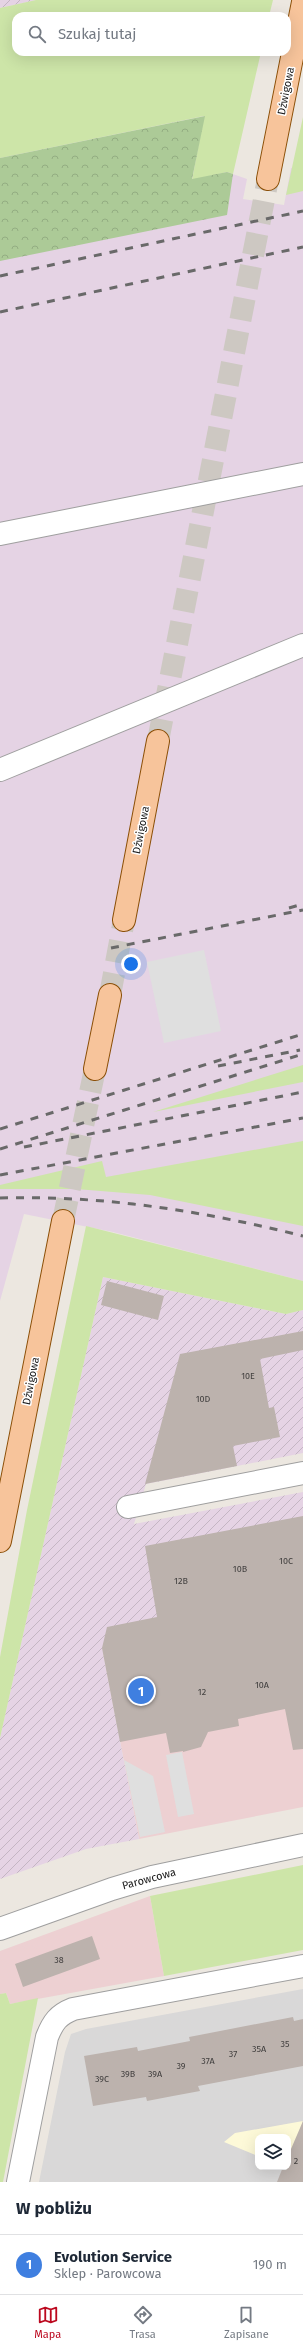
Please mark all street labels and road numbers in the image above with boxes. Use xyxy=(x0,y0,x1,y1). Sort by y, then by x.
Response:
street label: Dźwigowa xyxy=(275,66,297,116)
street label: Dźwigowa xyxy=(130,805,152,855)
street label: Dźwigowa xyxy=(20,1356,42,1406)
street label: Parowcowa xyxy=(121,1866,177,1892)

